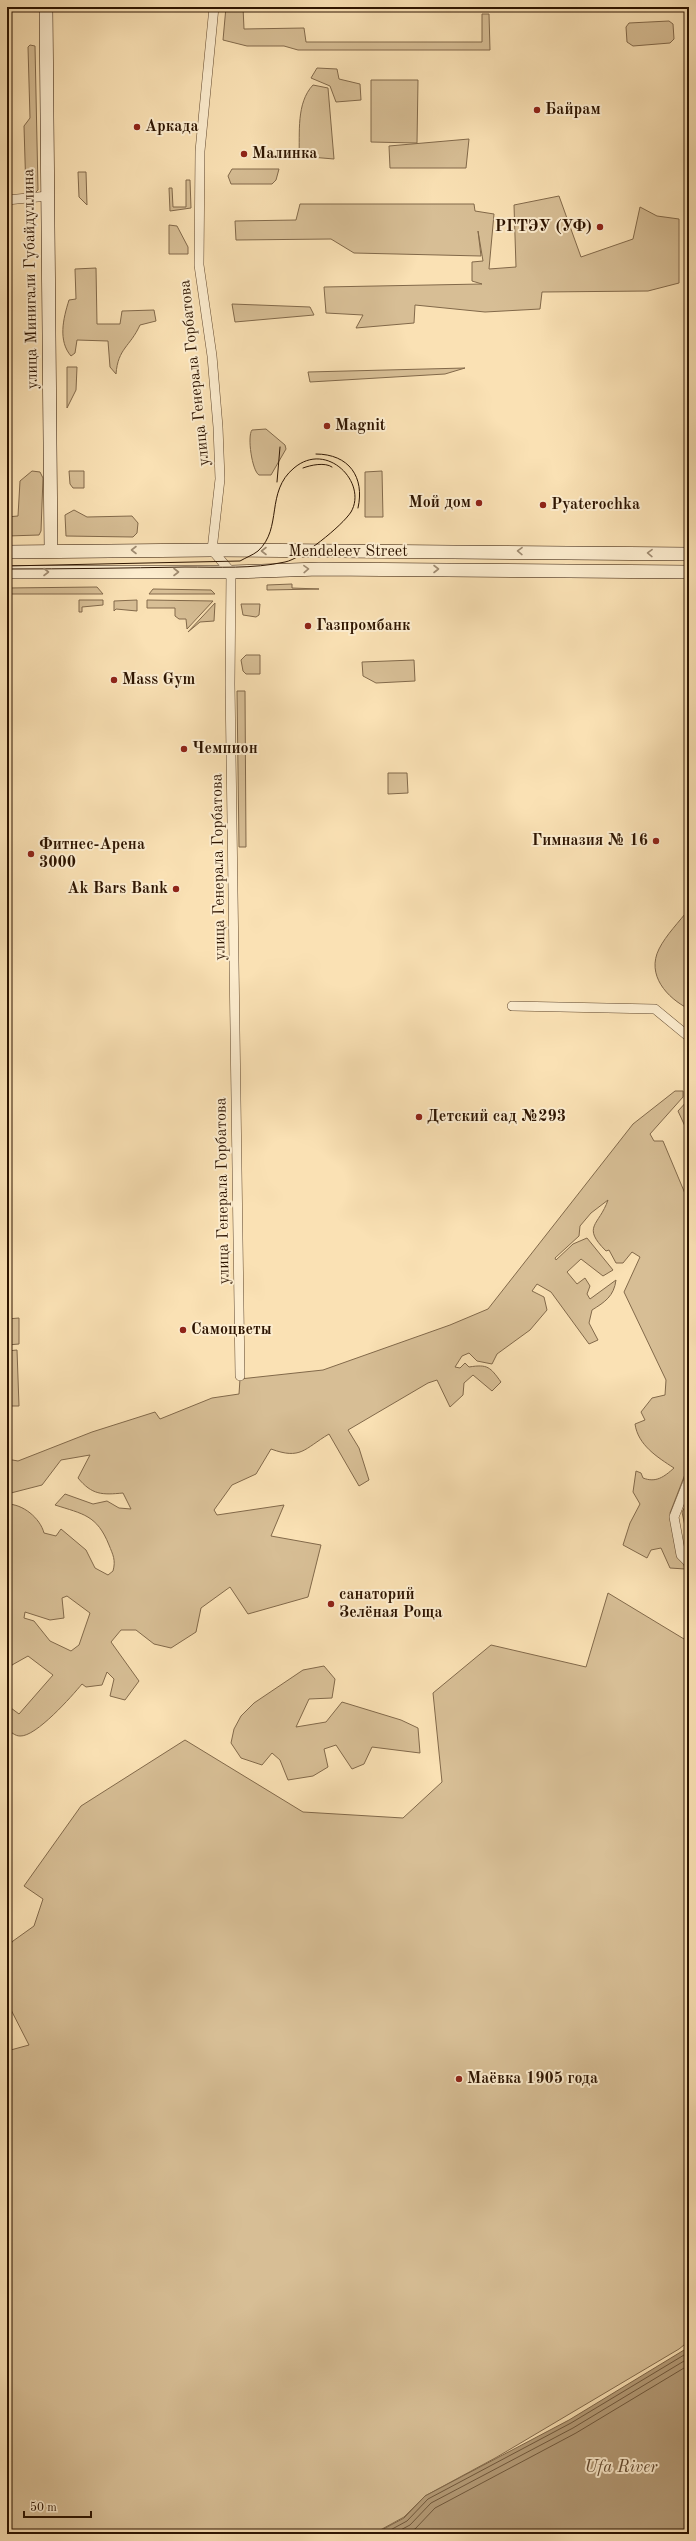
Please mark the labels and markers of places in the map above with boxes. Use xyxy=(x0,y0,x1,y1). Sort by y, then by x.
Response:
place label: Байрам xyxy=(545,102,601,118)
marker: Байрам xyxy=(532,105,542,115)
place label: Аркада xyxy=(145,119,199,135)
marker: Аркада xyxy=(132,122,142,132)
place label: Малинка xyxy=(252,146,317,162)
marker: Малинка xyxy=(239,149,249,159)
place label: РГТЭУ (УФ) xyxy=(495,218,592,235)
marker: РГТЭУ (УФ) xyxy=(595,222,605,232)
place label: Magnit xyxy=(335,418,386,434)
marker: Magnit xyxy=(322,421,332,431)
place label: Мой дом xyxy=(408,495,471,511)
place label: Pyaterochka xyxy=(551,497,640,513)
marker: Мой дом xyxy=(474,498,484,508)
marker: Pyaterochka xyxy=(538,500,548,510)
place label: Газпромбанк xyxy=(316,618,411,634)
marker: Газпромбанк xyxy=(303,621,313,631)
place label: Mass Gym xyxy=(122,672,196,688)
marker: Mass Gym xyxy=(109,675,119,685)
place label: Чемпион xyxy=(192,741,258,757)
marker: Чемпион xyxy=(179,744,189,754)
place label: Гимназия № 16 xyxy=(532,833,648,849)
marker: Гимназия № 16 xyxy=(651,836,661,846)
place label: Фитнес-Арена 3000 xyxy=(39,837,145,871)
marker: Фитнес-Арена 3000 xyxy=(26,849,36,859)
place label: Ak Bars Bank xyxy=(67,881,168,897)
marker: Ak Bars Bank xyxy=(171,884,181,894)
place label: Детский сад №293 xyxy=(427,1109,566,1125)
marker: Детский сад №293 xyxy=(414,1112,424,1122)
place label: Самоцветы xyxy=(191,1322,272,1338)
marker: Самоцветы xyxy=(178,1325,188,1335)
place label: санаторий Зелёная Роща xyxy=(339,1587,443,1621)
marker: санаторий Зелёная Роща xyxy=(326,1599,336,1609)
place label: Маёвка 1905 года xyxy=(467,2071,598,2087)
marker: Маёвка 1905 года xyxy=(454,2074,464,2084)

